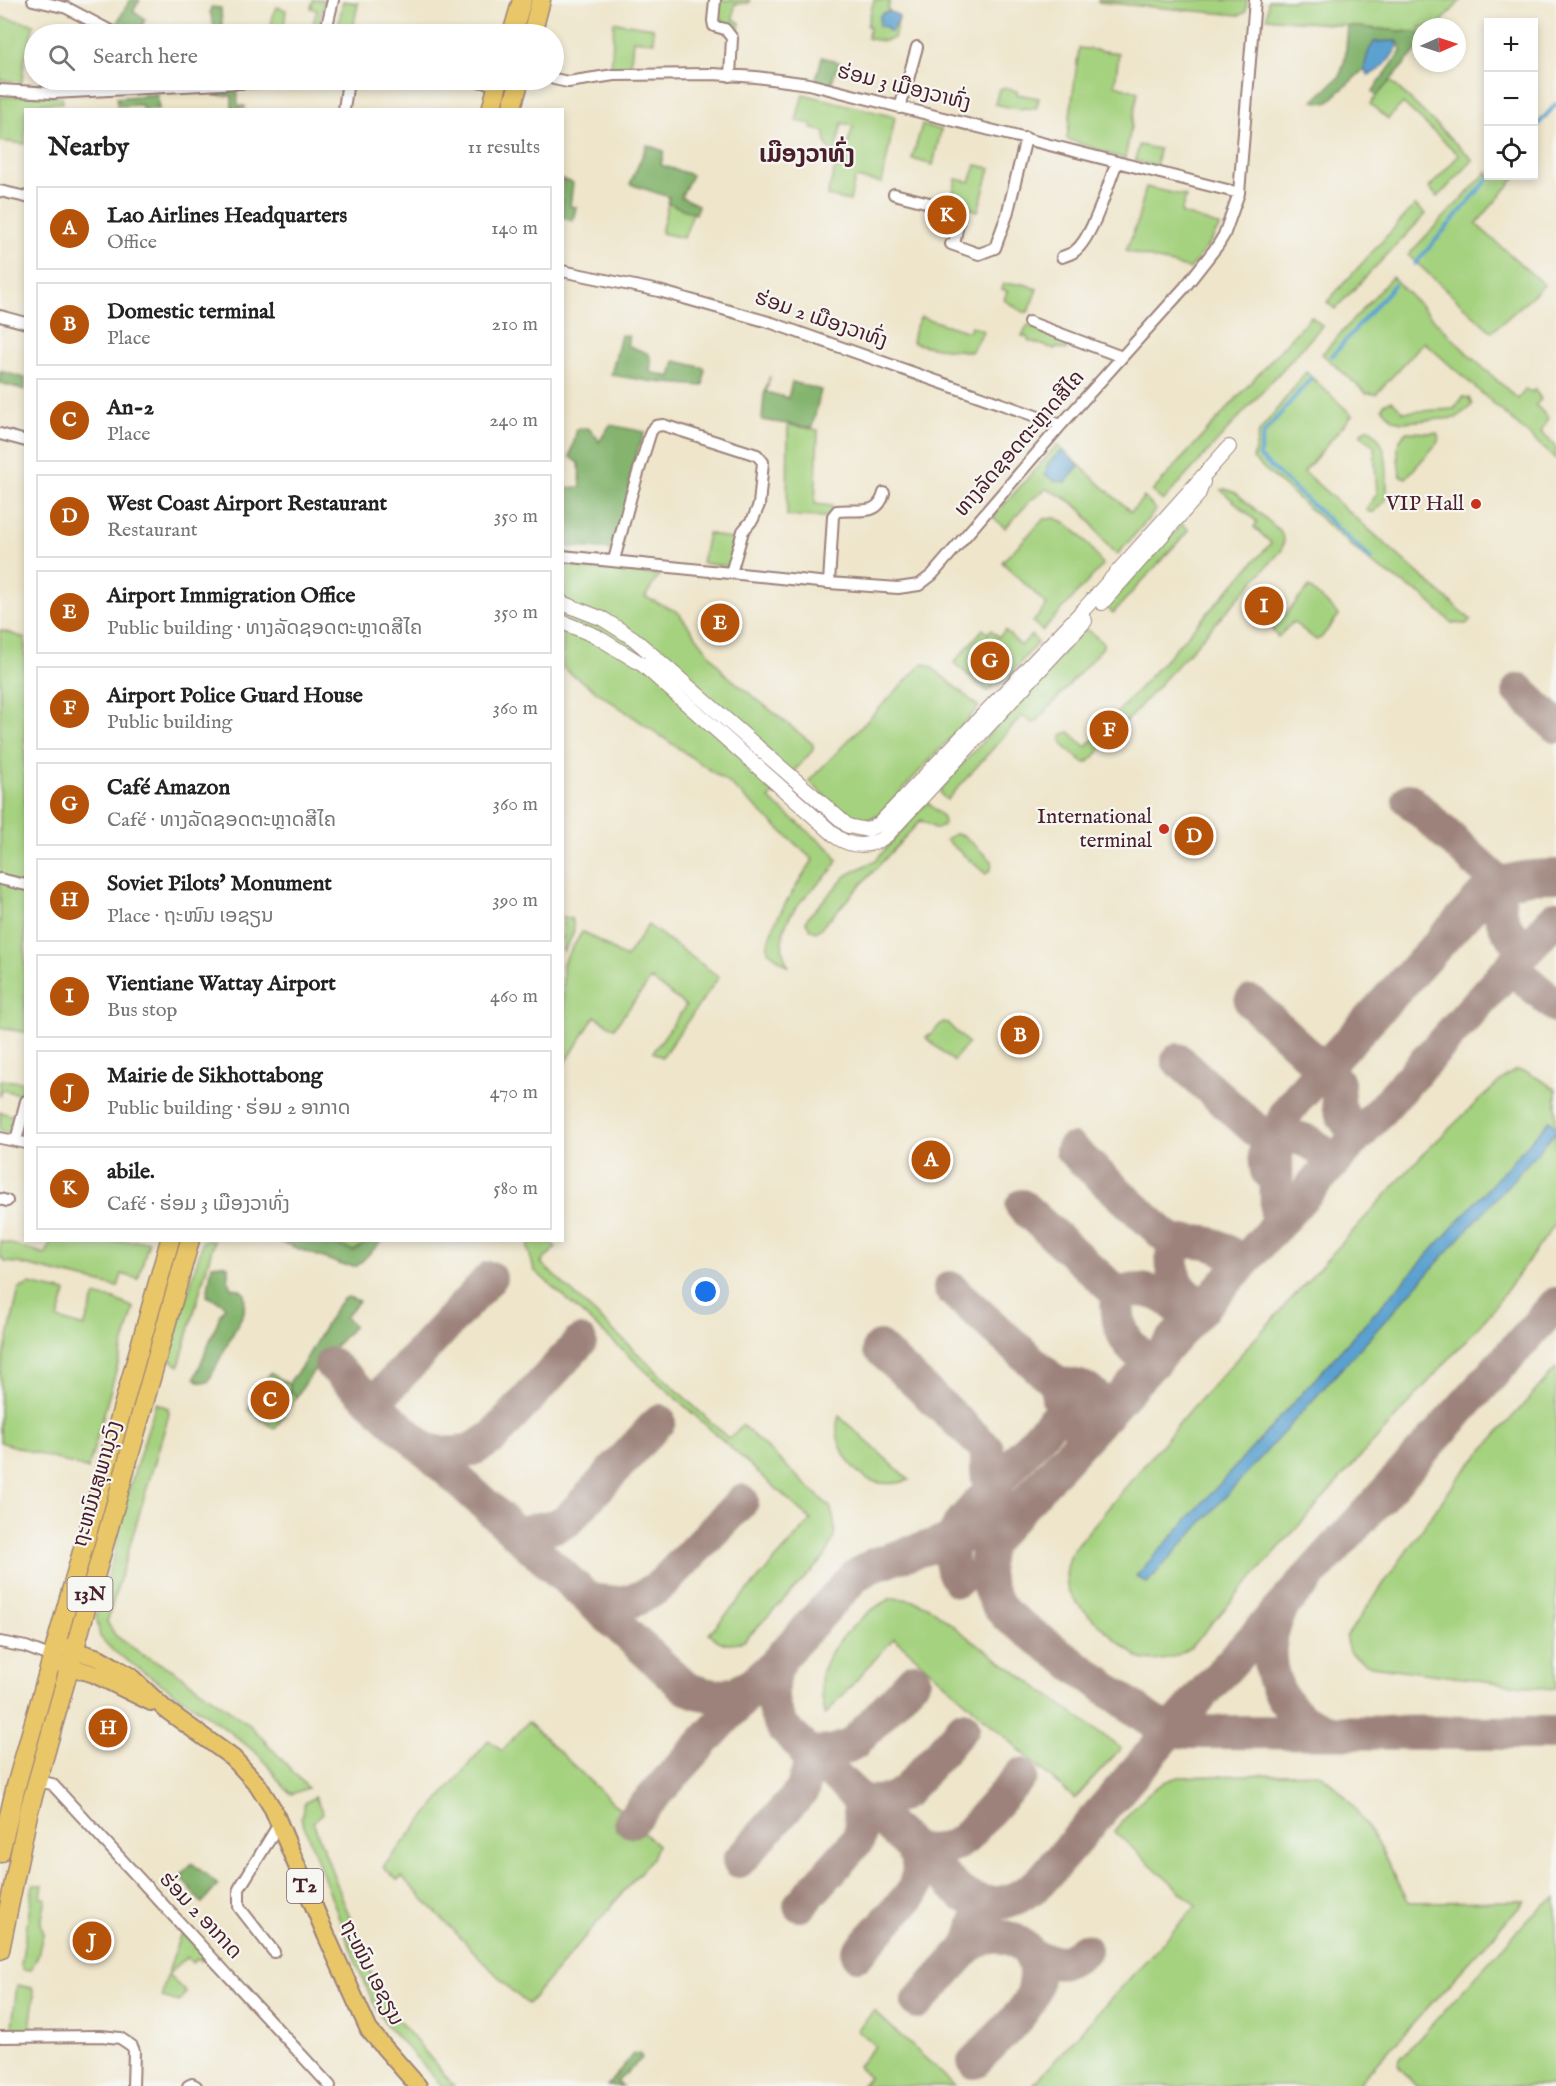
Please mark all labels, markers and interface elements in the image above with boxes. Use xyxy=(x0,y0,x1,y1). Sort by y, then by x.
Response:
north arrow xyxy=(1412,18,1466,72)
map controls xyxy=(1484,18,1538,180)
button: + xyxy=(1484,18,1538,72)
search box xyxy=(24,24,564,90)
icon: search xyxy=(45,41,78,74)
text: Search here xyxy=(93,43,198,71)
street label: ຮ່ອມ 3 ເມືອງວາທົ່ງ xyxy=(834,56,974,118)
button: − xyxy=(1484,72,1538,126)
button: locate xyxy=(1484,126,1538,180)
text: Nearby xyxy=(48,131,129,164)
text: 11 results xyxy=(467,135,540,160)
district label: ເມືອງວາທົ່ງ xyxy=(759,136,855,171)
pin: K xyxy=(928,192,966,238)
text: Lao Airlines Headquarters xyxy=(107,202,347,230)
text: A xyxy=(63,216,76,241)
text: 140 m xyxy=(491,216,538,241)
text: Office xyxy=(107,230,157,255)
street label: ຮ່ອມ 2 ເມືອງວາທົ່ງ xyxy=(751,282,892,355)
text: Domestic terminal xyxy=(107,298,275,326)
text: B xyxy=(63,312,76,337)
text: 210 m xyxy=(492,312,538,337)
text: Place xyxy=(107,326,150,351)
street label: ທາງລັດຊອດຕະຫຼາດສີໄຄ xyxy=(948,365,1091,523)
text: An-2 xyxy=(107,394,154,422)
text: C xyxy=(62,408,77,433)
text: 240 m xyxy=(489,408,538,433)
text: Place xyxy=(107,422,150,447)
text: West Coast Airport Restaurant xyxy=(107,490,387,518)
place label: VIP Hall xyxy=(1385,491,1464,518)
marker: VIP Hall xyxy=(1469,497,1483,511)
text: D xyxy=(61,504,78,529)
text: 350 m xyxy=(494,504,538,529)
text: Restaurant xyxy=(107,518,198,543)
text: Airport Immigration Office xyxy=(107,582,355,610)
pin: I xyxy=(1244,584,1284,628)
text: E xyxy=(63,600,76,625)
text: 350 m xyxy=(494,600,538,625)
pin: E xyxy=(700,600,740,646)
text: Public building · ທາງລັດຊອດຕະຫຼາດສີໄຄ xyxy=(107,616,422,641)
pin: G xyxy=(970,638,1010,684)
text: Airport Police Guard House xyxy=(107,682,363,710)
text: F xyxy=(63,696,76,721)
text: 360 m xyxy=(492,696,538,721)
pin: F xyxy=(1090,708,1128,752)
text: Public building xyxy=(107,710,232,735)
text: Café Amazon xyxy=(107,774,230,802)
text: G xyxy=(62,792,77,817)
text: 360 m xyxy=(492,792,538,817)
place label: International terminal xyxy=(1037,804,1152,855)
text: Café · ທາງລັດຊອດຕະຫຼາດສີໄຄ xyxy=(107,808,336,833)
pin: D xyxy=(1174,814,1214,858)
marker: International terminal xyxy=(1157,822,1171,836)
text: Soviet Pilots' Monument xyxy=(107,870,332,898)
text: H xyxy=(61,888,78,913)
text: 390 m xyxy=(492,888,538,913)
text: Place · ຖະໜົນ ເອຊຽນ xyxy=(107,904,273,929)
text: Vientiane Wattay Airport xyxy=(107,970,336,998)
text: I xyxy=(65,984,74,1009)
text: 460 m xyxy=(490,984,538,1009)
text: Bus stop xyxy=(107,998,177,1023)
pin: B xyxy=(1000,1012,1040,1058)
text: Mairie de Sikhottabong xyxy=(107,1062,323,1090)
text: J xyxy=(65,1080,74,1105)
text: 470 m xyxy=(490,1080,538,1105)
text: Public building · ຮ່ອມ 2 ອາກາດ xyxy=(107,1096,350,1121)
pin: A xyxy=(912,1138,950,1182)
text: abile. xyxy=(107,1158,155,1186)
text: K xyxy=(62,1176,77,1201)
text: 580 m xyxy=(493,1176,538,1201)
text: Café · ຮ່ອມ 3 ເມືອງວາທົ່ງ xyxy=(107,1192,290,1217)
your location xyxy=(691,1277,720,1306)
pin: C xyxy=(250,1378,290,1422)
street label: ຖະຫນົນສຸພານຸວົງ xyxy=(67,1418,129,1550)
road number: 13N xyxy=(68,1577,112,1611)
pin: H xyxy=(88,1706,128,1750)
street label: ຮ່ອມ 2 ອາກາດ xyxy=(153,1867,247,1965)
road number: T2 xyxy=(287,1869,323,1903)
street label: ຖະໜົນ ເອຊຽນ xyxy=(333,1915,409,2031)
pin: J xyxy=(72,1918,112,1964)

